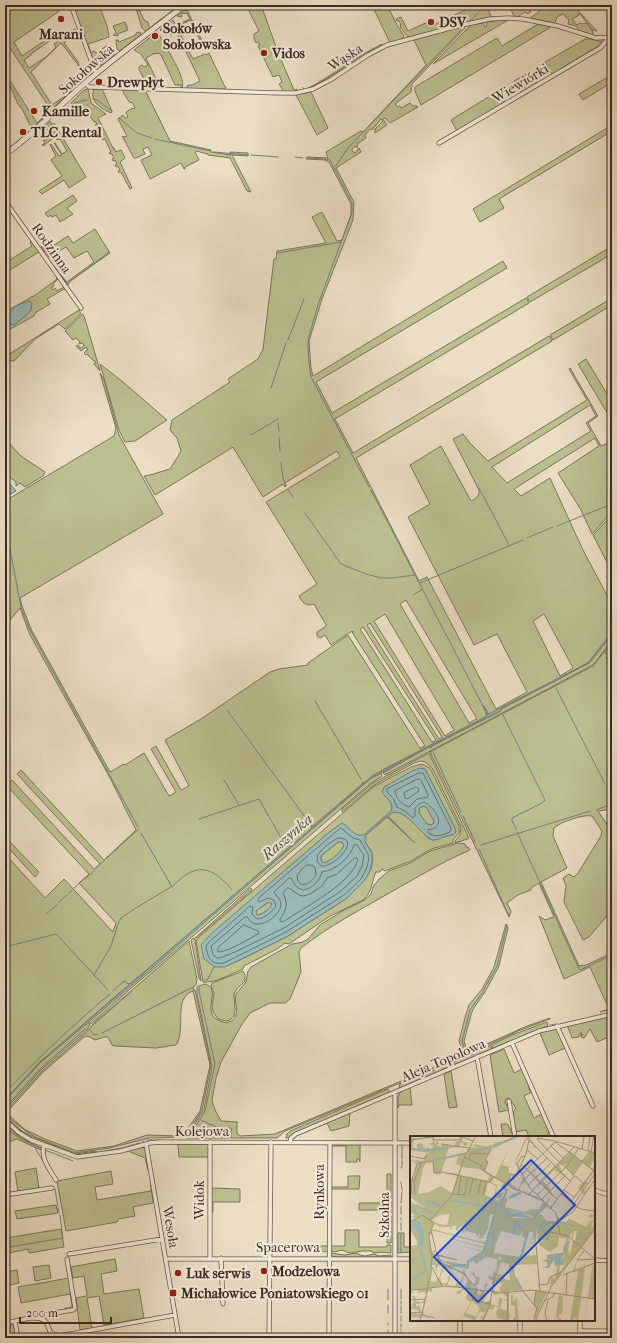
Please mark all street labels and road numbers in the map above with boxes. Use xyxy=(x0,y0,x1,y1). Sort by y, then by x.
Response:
street label: Sokołowska xyxy=(55,40,118,98)
street label: Wąska xyxy=(324,40,366,75)
street label: Wiewiórki xyxy=(488,60,552,107)
street label: Rodzinna xyxy=(28,220,75,277)
street label: Aleja Topolowa xyxy=(398,1035,488,1086)
street label: Kolejowa xyxy=(175,1123,230,1140)
street label: Rynkowa xyxy=(311,1164,328,1220)
street label: Widok xyxy=(191,1179,208,1221)
street label: Szkolna xyxy=(376,1192,393,1238)
street label: Wesoła xyxy=(158,1204,183,1250)
street label: Spacerowa xyxy=(256,1239,320,1256)

